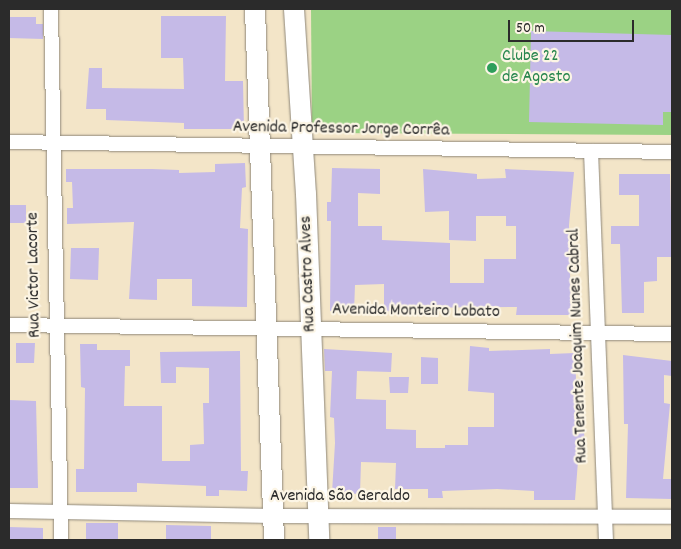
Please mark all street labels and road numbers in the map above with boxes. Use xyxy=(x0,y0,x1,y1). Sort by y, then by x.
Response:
street label: Avenida Professor Jorge Corrêa xyxy=(233,117,449,143)
street label: Rua Victor Lacorte xyxy=(23,212,47,338)
street label: Rua Castro Alves xyxy=(296,215,322,333)
street label: Rua Tenente Joaquim Nunes Cabral xyxy=(564,228,594,464)
street label: Avenida Monteiro Lobato xyxy=(332,300,500,324)
street label: Avenida São Geraldo xyxy=(270,486,410,508)

